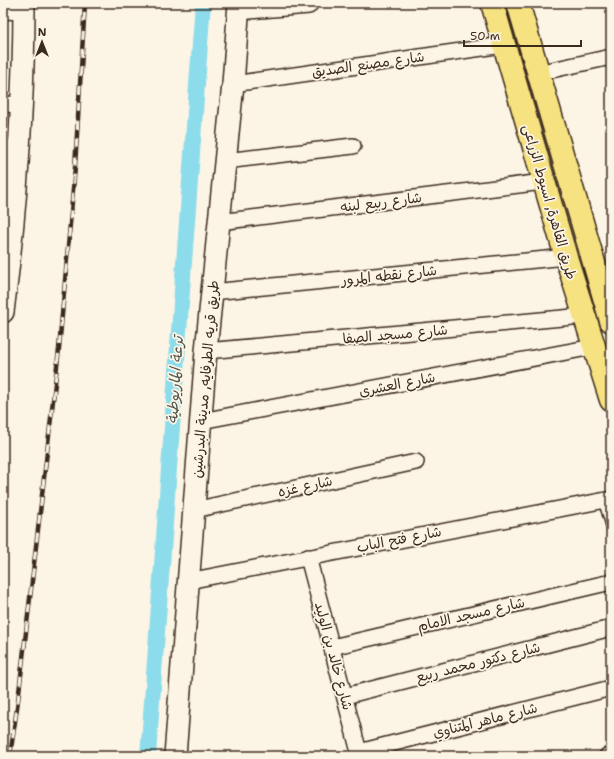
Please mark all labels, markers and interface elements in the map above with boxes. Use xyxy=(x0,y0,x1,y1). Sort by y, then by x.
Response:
north arrow xyxy=(22,22,62,62)
scale bar xyxy=(464,22,581,48)
text: N xyxy=(38,25,47,40)
text: 50 m xyxy=(470,28,500,44)
street label: شارع مصنع الصديق xyxy=(311,47,426,83)
street label: طريق القاهرة, اسيوط الزراعى xyxy=(519,122,581,282)
street label: شارع ربيع لبنه xyxy=(339,188,423,218)
street label: شارع نقطه المرور xyxy=(339,261,438,290)
street label: طريق قريه الطرفايه, مدينة البدرشين xyxy=(187,279,223,479)
street label: شارع مسجد الصفا xyxy=(342,320,448,349)
water label: ترعة الماريوطية xyxy=(162,333,188,425)
street label: شارع العشرى xyxy=(357,368,437,401)
street label: شارع غزه xyxy=(276,471,334,502)
street label: شارع فتح الباب xyxy=(355,522,443,557)
street label: شارع مسجد الامام xyxy=(416,593,527,637)
street label: شارع خالد بن الوليد xyxy=(310,600,357,712)
street label: شارع دكتور محمد ربيع xyxy=(414,638,543,688)
street label: شارع ماهر المتناوي xyxy=(431,698,540,744)

